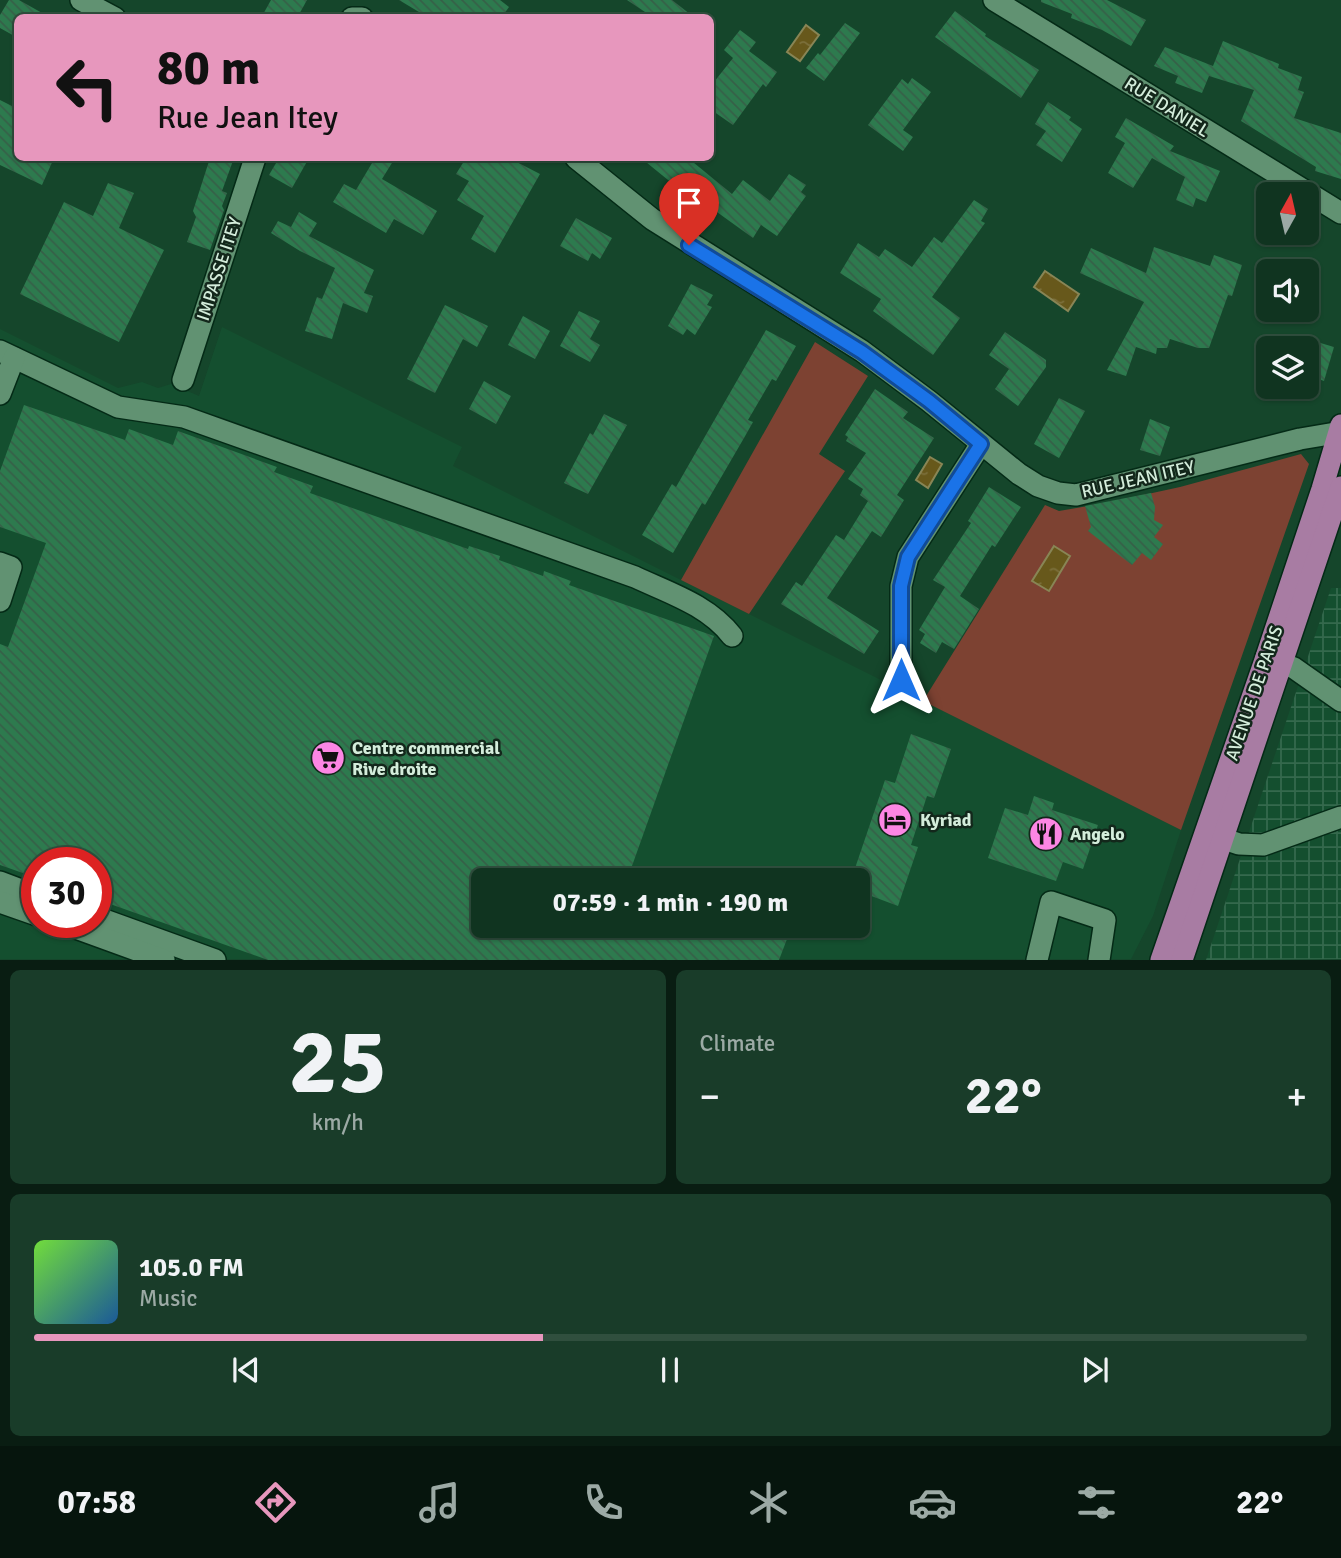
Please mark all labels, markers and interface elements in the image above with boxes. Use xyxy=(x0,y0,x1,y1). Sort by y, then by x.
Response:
text: 80 m xyxy=(157,38,260,98)
icon: left xyxy=(42,42,133,133)
street label: RUE DANIEL xyxy=(1120,72,1214,142)
text: Rue Jean Itey xyxy=(157,98,338,137)
pin xyxy=(659,173,719,245)
north arrow xyxy=(1256,182,1320,245)
map controls xyxy=(1256,182,1319,399)
icon: arrive xyxy=(670,184,708,222)
street label: IMPASSE ITEY xyxy=(192,214,246,324)
button: sound xyxy=(1256,259,1319,322)
button: layers xyxy=(1256,336,1319,399)
street label: RUE JEAN ITEY xyxy=(1079,455,1197,503)
street label: AVENUE DE PARIS xyxy=(1221,623,1287,763)
position arrow xyxy=(864,643,938,717)
place label: Centre commercial Rive droite xyxy=(352,737,500,780)
supermarket icon: Centre commercial Rive droite xyxy=(309,739,347,777)
hotel icon: Kyriad xyxy=(876,801,914,839)
place label: Kyriad xyxy=(920,809,972,831)
restaurant icon: Angelo xyxy=(1027,815,1065,853)
place label: Angelo xyxy=(1070,823,1125,845)
speed limit sign: 30 xyxy=(21,847,112,938)
text: 07:59 · 1 min · 190 m xyxy=(553,887,788,919)
text: 25 xyxy=(289,1006,387,1119)
text: Climate xyxy=(700,1029,775,1058)
text: 22° xyxy=(965,1064,1042,1128)
text: − xyxy=(700,1073,720,1120)
text: + xyxy=(1286,1073,1307,1120)
text: km/h xyxy=(312,1108,364,1137)
text: 105.0 FM xyxy=(139,1252,244,1284)
text: Music xyxy=(139,1284,197,1313)
icon: previous xyxy=(227,1351,265,1389)
icon: pause xyxy=(651,1351,689,1389)
icon: next xyxy=(1076,1351,1114,1389)
icon: directions xyxy=(251,1478,300,1527)
icon: music xyxy=(415,1478,464,1527)
icon: phone xyxy=(579,1478,628,1527)
icon: climate xyxy=(744,1478,793,1527)
icon: car xyxy=(908,1478,957,1527)
icon: filters xyxy=(1072,1478,1121,1527)
text: 07:58 xyxy=(58,1483,136,1522)
text: 22° xyxy=(1236,1483,1283,1522)

